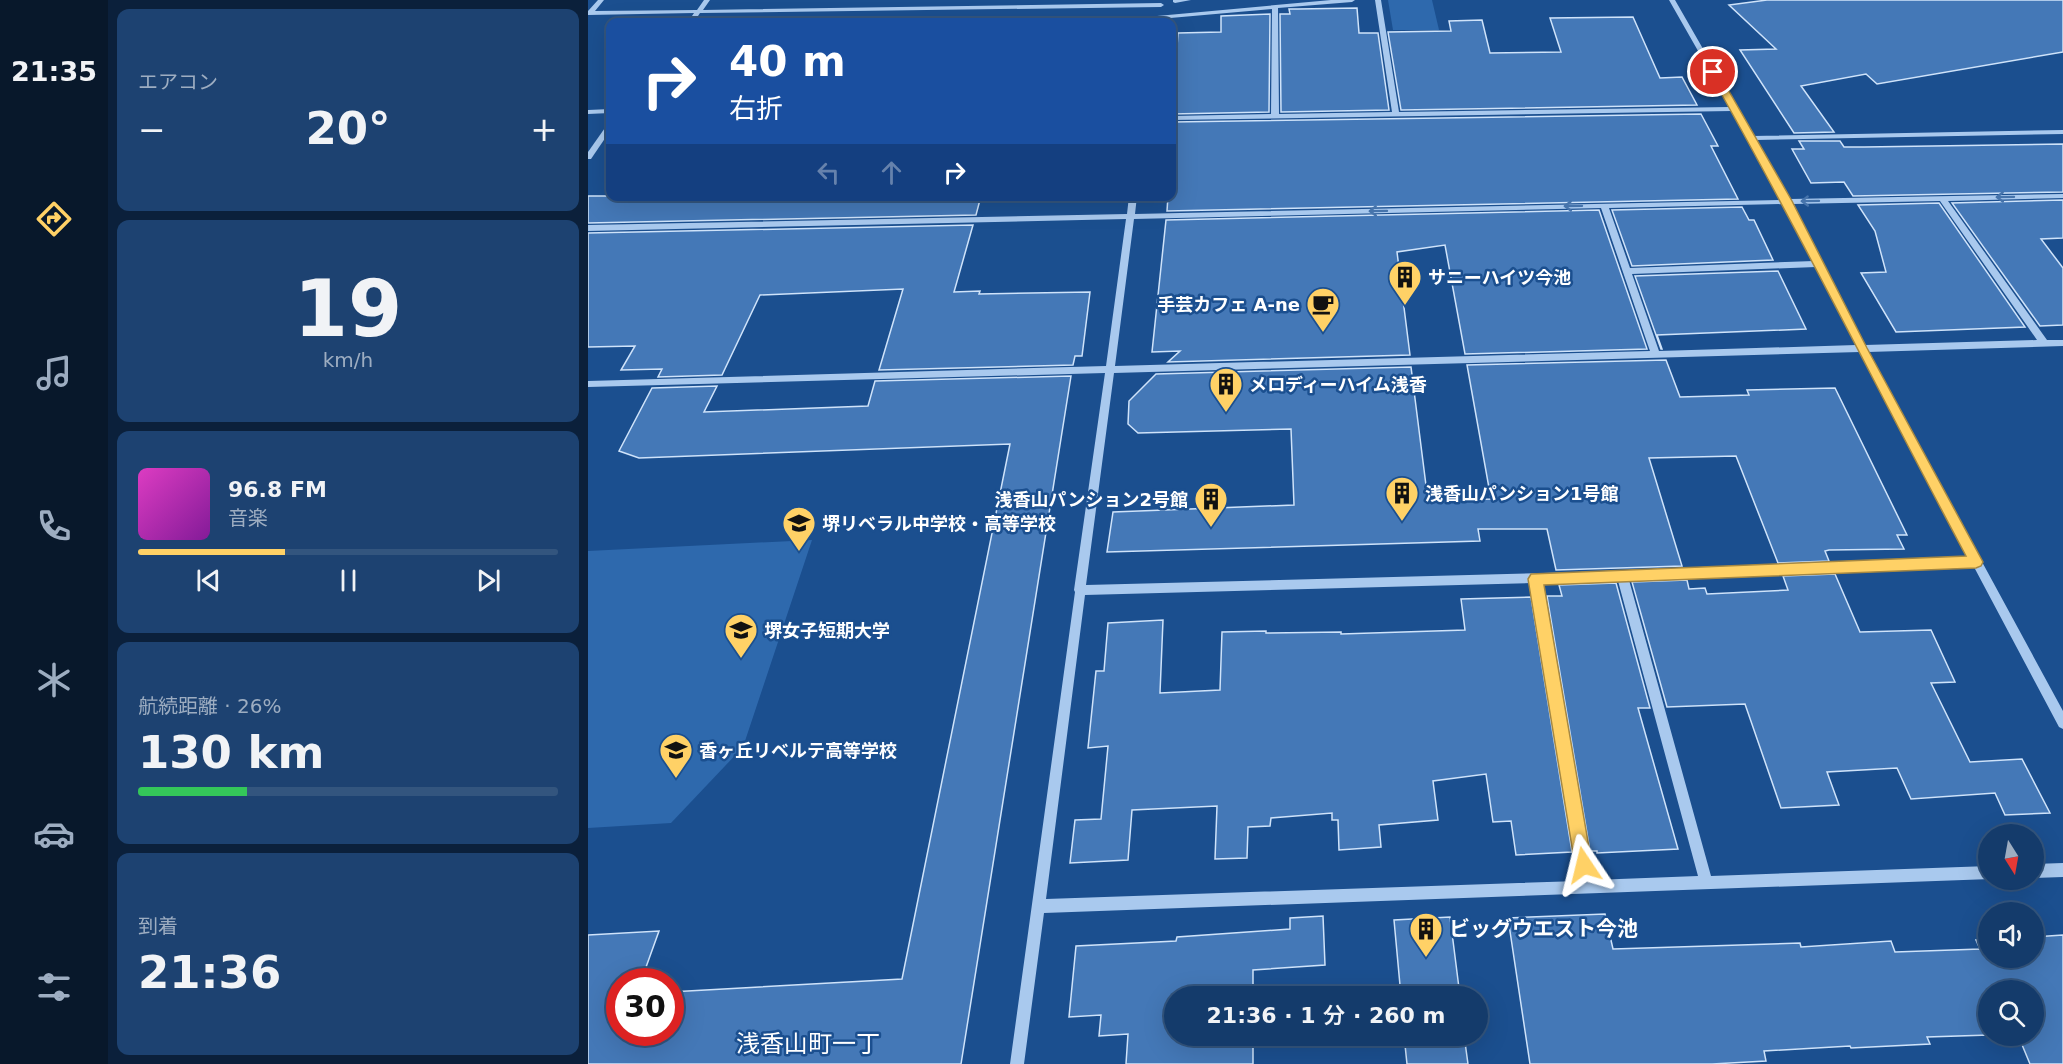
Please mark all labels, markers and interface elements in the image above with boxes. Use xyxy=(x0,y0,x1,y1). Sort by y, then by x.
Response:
text: 40 m xyxy=(729,37,846,86)
icon: right xyxy=(630,42,708,120)
pin xyxy=(1687,46,1738,97)
icon: arrive xyxy=(1696,55,1729,88)
text: 21:35 xyxy=(11,56,97,87)
text: エアコン xyxy=(138,70,218,94)
text: 右折 xyxy=(729,93,783,124)
text: 20° xyxy=(305,102,391,155)
text: − xyxy=(138,110,166,149)
text: + xyxy=(530,110,558,149)
icon: left xyxy=(812,156,845,189)
icon: ahead xyxy=(875,156,908,189)
icon: right xyxy=(938,156,971,189)
one-way arrow xyxy=(1995,191,2015,203)
one-way arrow xyxy=(1800,195,1820,207)
icon: directions xyxy=(33,198,75,240)
one-way arrow xyxy=(1563,201,1583,212)
one-way arrow xyxy=(1368,205,1388,217)
building icon: サニーハイツ今池 xyxy=(1387,259,1423,306)
text: 19 xyxy=(294,264,402,354)
place label: サニーハイツ今池 xyxy=(1428,267,1571,288)
cafe icon: 手芸カフェ A-ne xyxy=(1305,286,1341,333)
place label: 手芸カフェ A-ne xyxy=(1157,294,1300,315)
text: km/h xyxy=(323,348,373,372)
icon: music xyxy=(33,352,75,394)
building icon: メロディーハイム浅香 xyxy=(1208,366,1244,413)
place label: メロディーハイム浅香 xyxy=(1249,374,1427,395)
building icon: 浅香山パンション1号館 xyxy=(1384,475,1420,522)
text: 96.8 FM xyxy=(228,477,327,502)
building icon: 浅香山パンション2号館 xyxy=(1193,481,1229,528)
place label: 浅香山パンション1号館 xyxy=(1425,483,1618,504)
place label: 浅香山パンション2号館 xyxy=(995,489,1188,510)
icon: phone xyxy=(33,505,75,547)
school or university icon: 堺リベラル中学校・高等学校 xyxy=(781,505,817,552)
text: 音楽 xyxy=(228,506,268,530)
place label: 堺リベラル中学校・高等学校 xyxy=(822,513,1056,534)
icon: previous xyxy=(192,564,225,597)
icon: pause xyxy=(332,564,365,597)
icon: next xyxy=(472,564,505,597)
school or university icon: 堺女子短期大学 xyxy=(723,612,759,659)
place label: 堺女子短期大学 xyxy=(764,620,890,641)
icon: climate xyxy=(33,659,75,701)
text: 航続距離 · 26% xyxy=(138,694,282,718)
text: 130 km xyxy=(138,726,324,779)
school or university icon: 香ヶ丘リベルテ高等学校 xyxy=(658,732,694,779)
place label: 香ヶ丘リベルテ高等学校 xyxy=(699,740,897,761)
icon: car xyxy=(33,813,75,855)
north arrow xyxy=(1978,824,2044,890)
map controls xyxy=(1978,824,2044,1046)
position arrow xyxy=(1552,833,1616,897)
button: sound xyxy=(1978,902,2044,968)
building icon: ビッグウエスト今池 xyxy=(1408,911,1444,958)
text: 到着 xyxy=(138,914,178,938)
place label: ビッグウエスト今池 xyxy=(1449,917,1638,941)
text: 21:36 xyxy=(138,946,281,999)
icon: filters xyxy=(33,966,75,1008)
speed limit sign: 30 xyxy=(606,968,684,1046)
button: search xyxy=(1978,980,2044,1046)
text: 21:36 · 1 分 · 260 m xyxy=(1207,1003,1445,1028)
district label: 浅香山町一丁 xyxy=(736,1030,880,1058)

